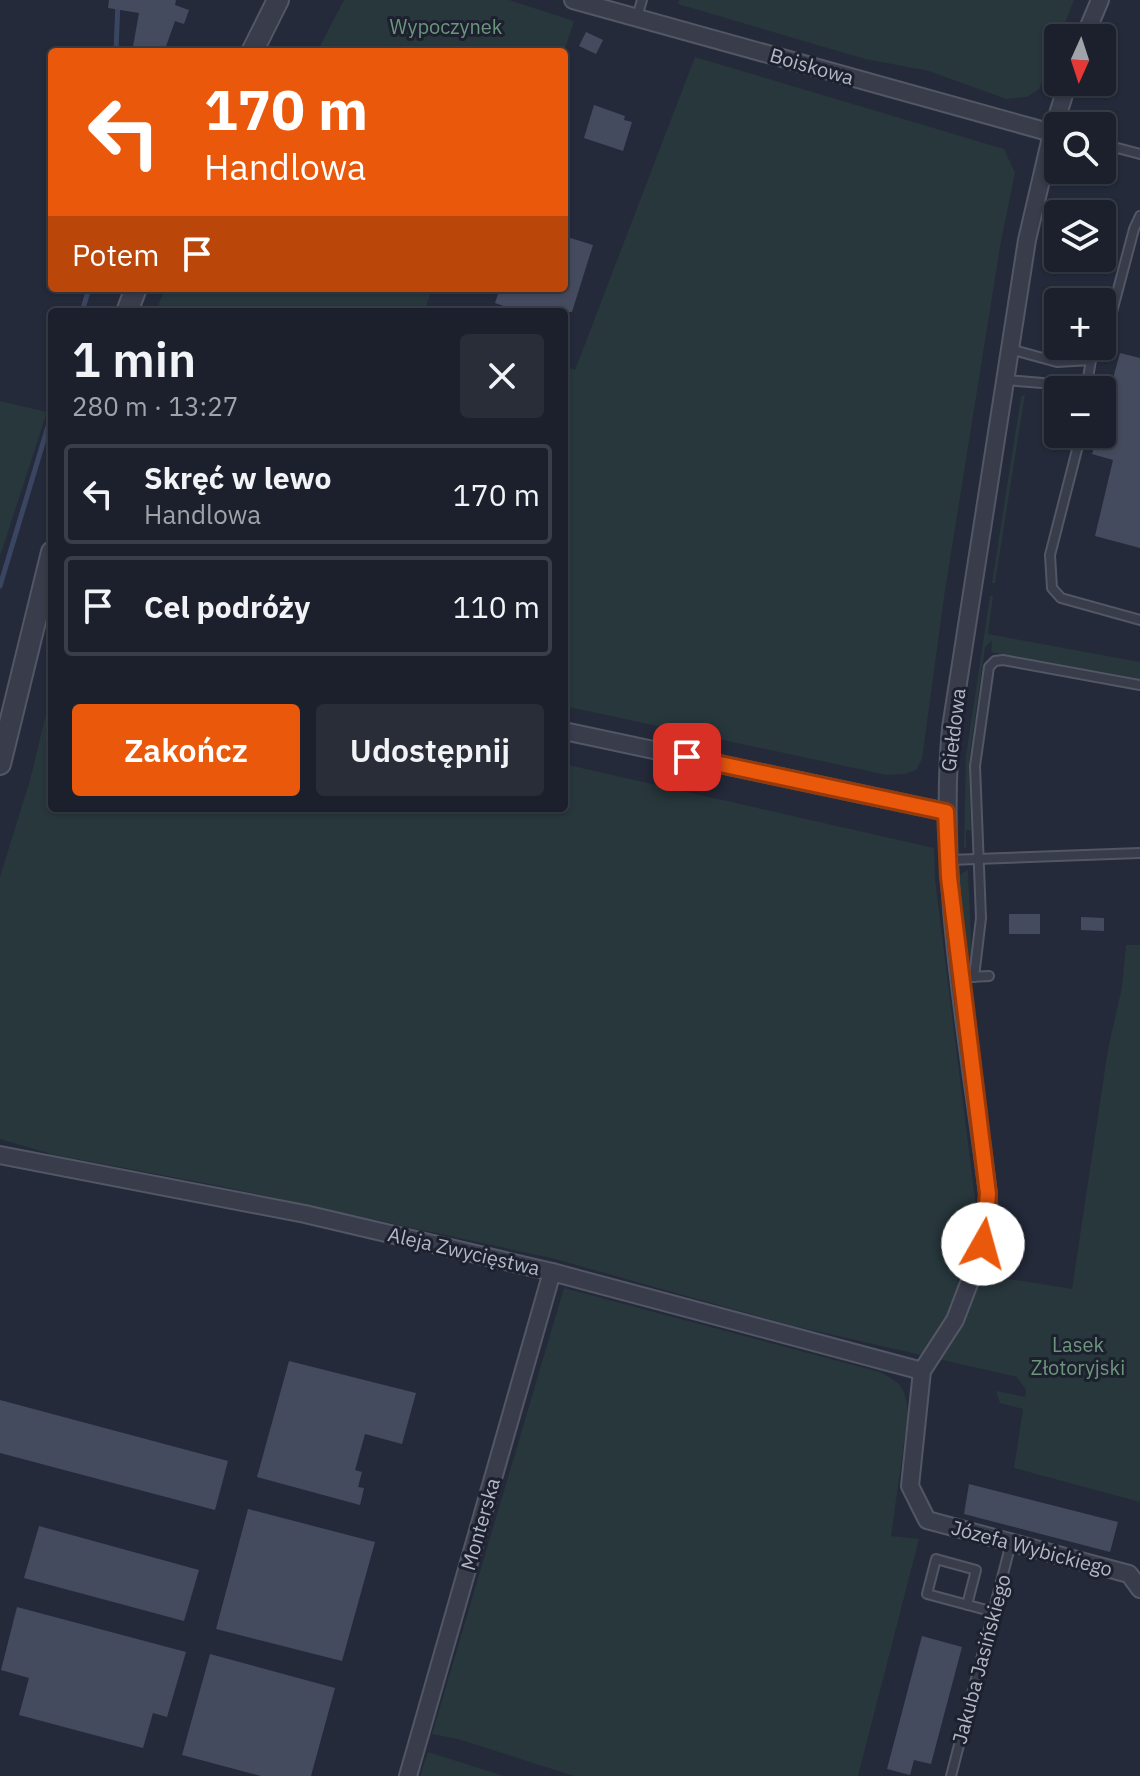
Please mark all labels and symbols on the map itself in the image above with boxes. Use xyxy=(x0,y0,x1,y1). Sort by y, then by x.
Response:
park label: Wypoczynek xyxy=(390,13,503,40)
north arrow xyxy=(1044,24,1116,96)
street label: Boiskowa xyxy=(767,41,857,91)
street label: Giełdowa xyxy=(934,686,972,773)
pin xyxy=(653,723,721,791)
position arrow xyxy=(941,1202,1025,1286)
street label: Aleja Zwycięstwa xyxy=(385,1220,543,1282)
park label: Lasek Złotoryjski xyxy=(1031,1331,1125,1381)
street label: Monterska xyxy=(454,1474,506,1573)
street label: Józefa Wybickiego xyxy=(948,1513,1116,1583)
street label: Jakuba Jasińskiego xyxy=(945,1571,1017,1747)

